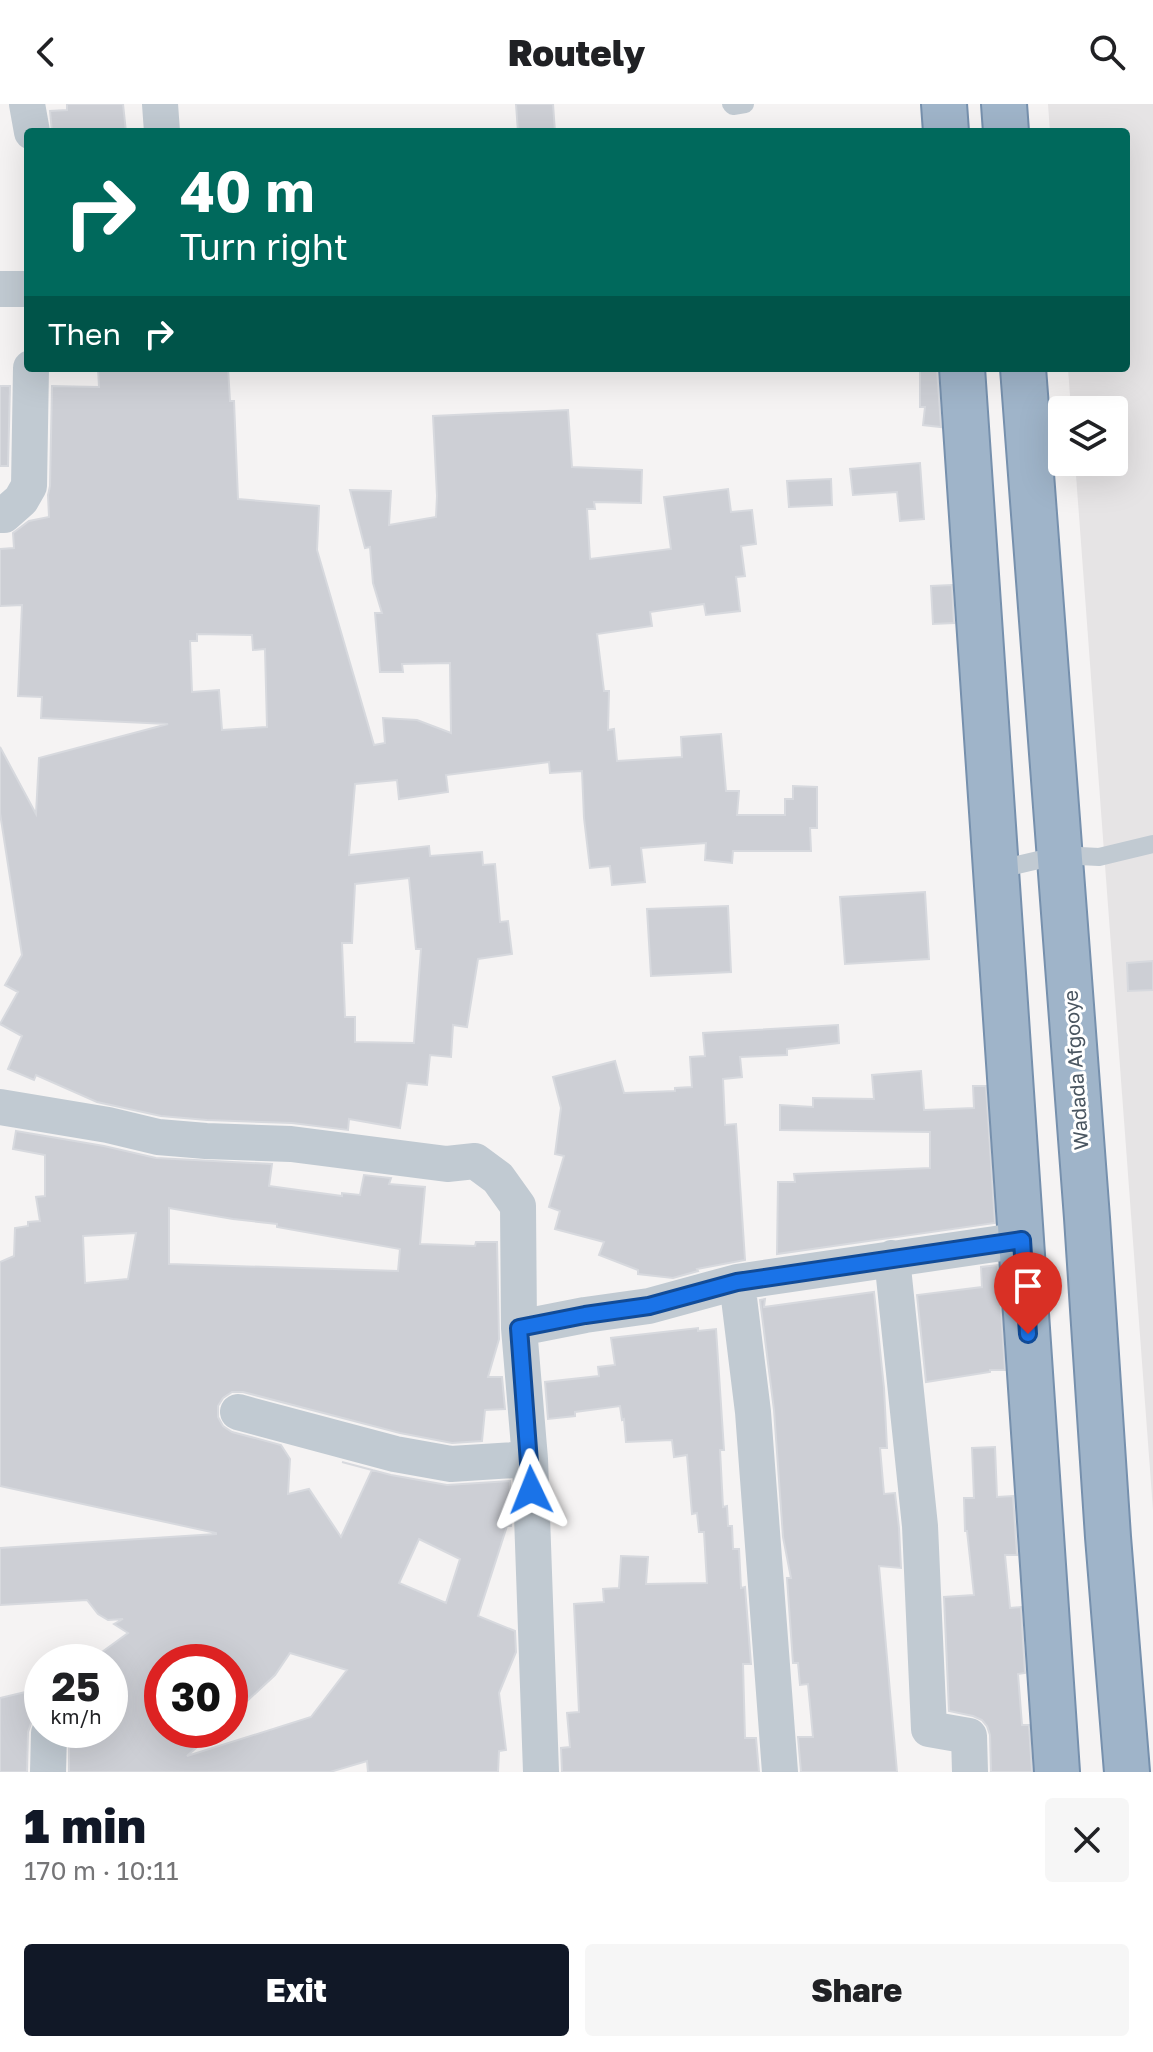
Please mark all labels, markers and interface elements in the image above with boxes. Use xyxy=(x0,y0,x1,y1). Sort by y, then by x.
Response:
icon: back xyxy=(24,30,68,74)
icon: search xyxy=(1085,30,1129,74)
text: Routely xyxy=(508,31,645,74)
text: 40 m xyxy=(180,157,314,224)
icon: right xyxy=(48,160,152,264)
text: Turn right xyxy=(180,225,348,268)
icon: right xyxy=(137,312,181,356)
text: Then xyxy=(48,316,121,352)
map controls xyxy=(1048,396,1128,476)
button: layers xyxy=(1048,396,1128,476)
street label: Wadada Afgooye xyxy=(1057,989,1093,1151)
pin xyxy=(994,1252,1062,1334)
icon: arrive xyxy=(1006,1264,1050,1308)
position arrow xyxy=(489,1448,573,1532)
speed limit sign: 30 xyxy=(144,1644,248,1748)
text: 25 xyxy=(52,1662,100,1710)
text: km/h xyxy=(51,1704,101,1728)
text: 1 min xyxy=(24,1796,146,1854)
button: close xyxy=(1045,1798,1129,1882)
text: 170 m · 10:11 xyxy=(24,1855,179,1886)
button: Exit xyxy=(24,1944,569,2036)
button: Share xyxy=(585,1944,1129,2036)

